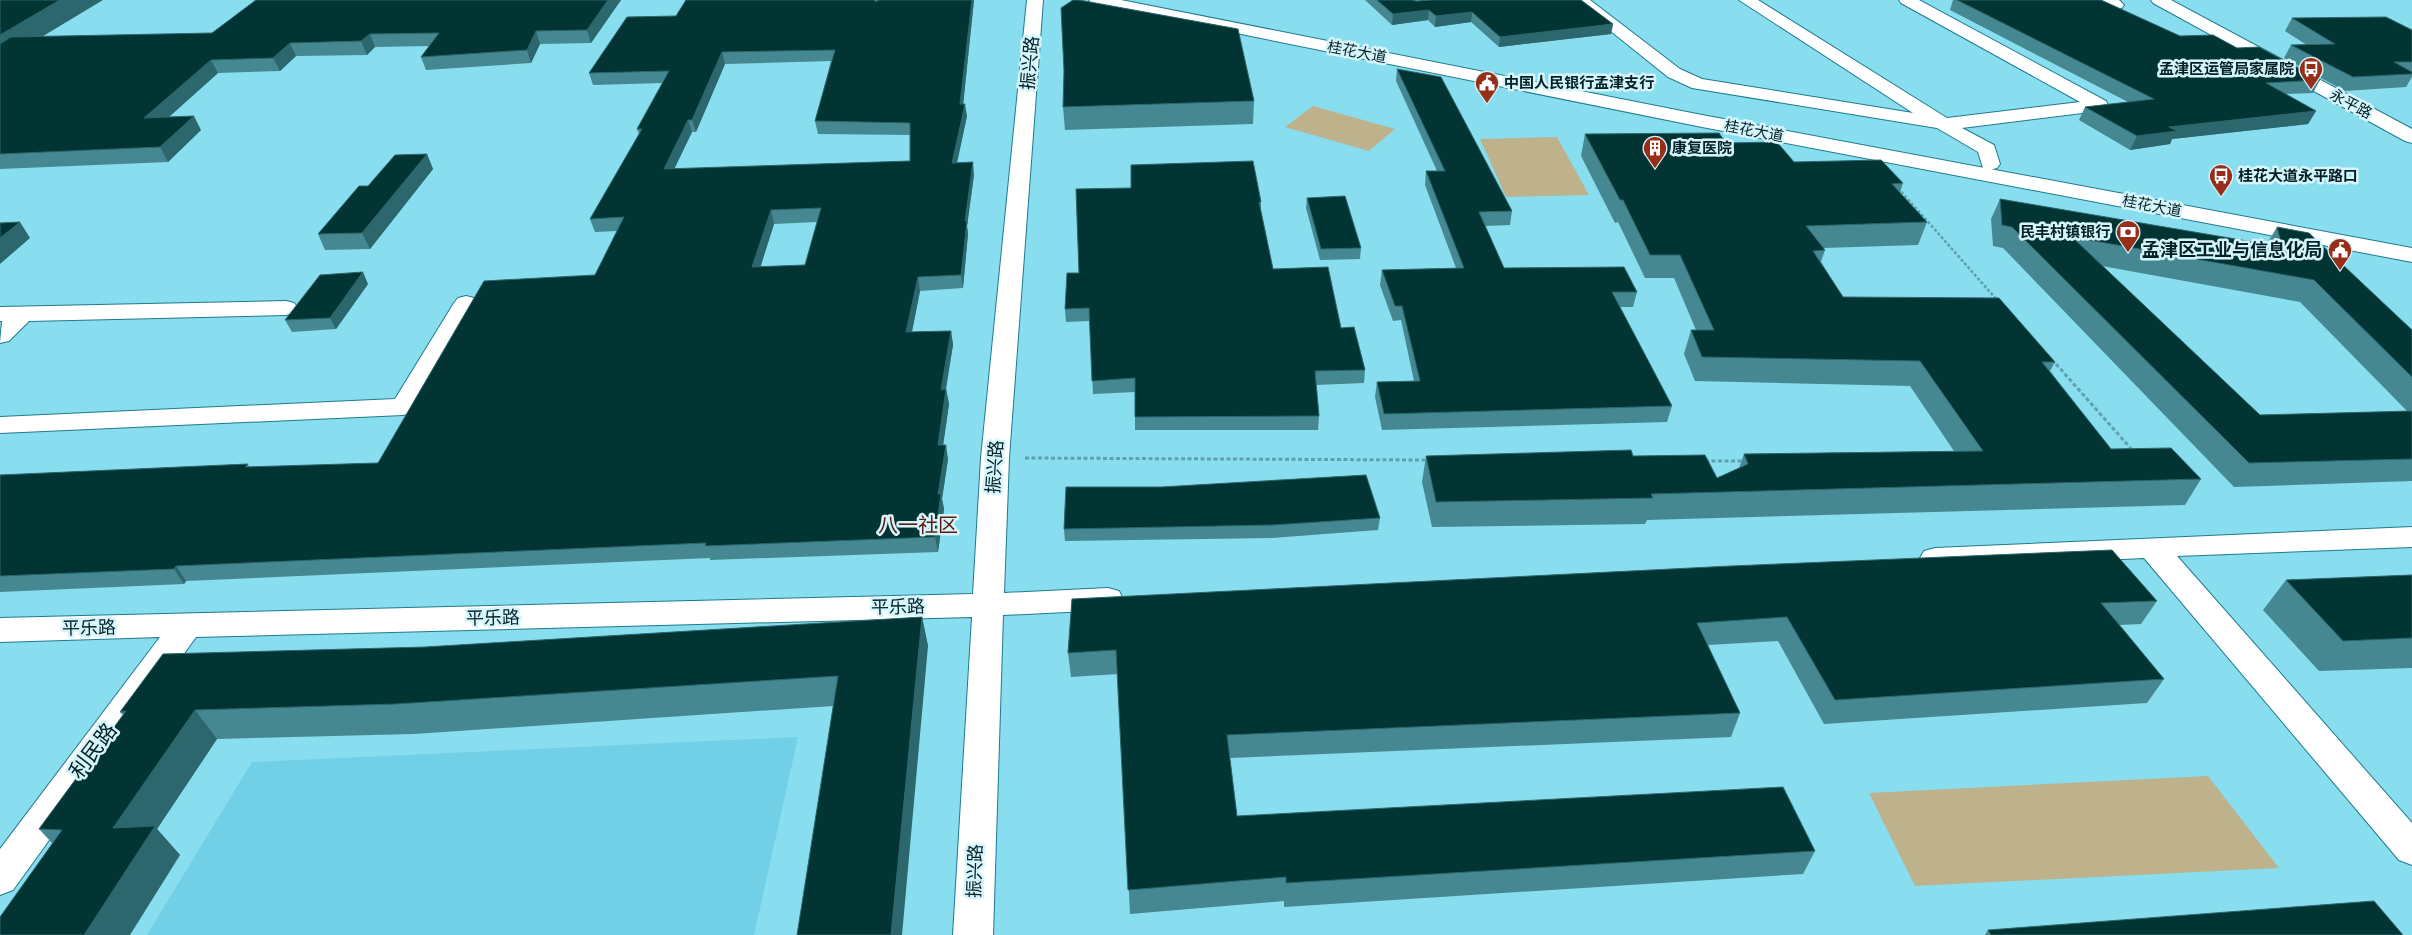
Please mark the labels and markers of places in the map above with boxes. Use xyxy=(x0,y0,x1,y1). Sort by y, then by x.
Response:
bus stop icon: 孟津区运管局家属院 xyxy=(2298,56,2324,90)
place label: 孟津区运管局家属院 xyxy=(2159,60,2294,77)
public building icon: 中国人民银行孟津支行 xyxy=(1474,70,1500,104)
place label: 中国人民银行孟津支行 xyxy=(1504,74,1654,91)
building icon: 康复医院 xyxy=(1642,135,1668,169)
place label: 康复医院 xyxy=(1672,139,1732,156)
bus stop icon: 桂花大道永平路口 xyxy=(2208,163,2234,197)
place label: 桂花大道永平路口 xyxy=(2238,167,2358,184)
bank icon: 民丰村镇银行 xyxy=(2115,219,2141,253)
place label: 民丰村镇银行 xyxy=(2020,223,2110,240)
public building icon: 孟津区工业与信息化局 xyxy=(2327,237,2353,271)
place label: 孟津区工业与信息化局 xyxy=(2142,239,2322,260)

